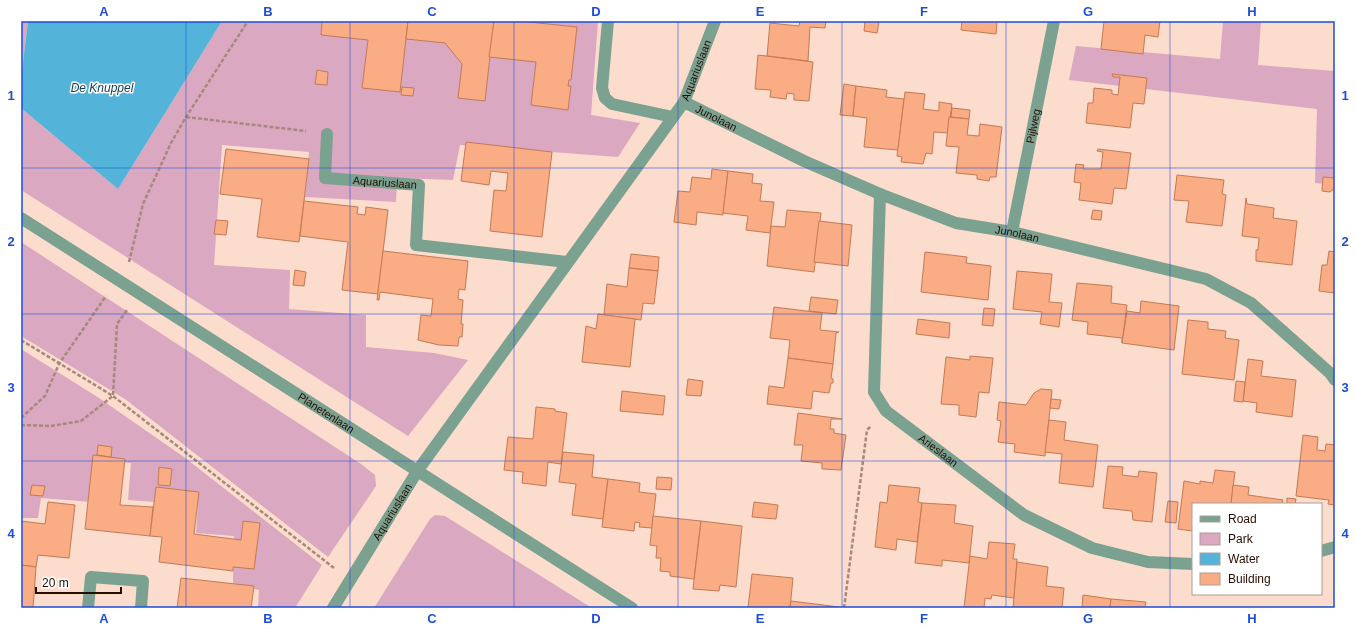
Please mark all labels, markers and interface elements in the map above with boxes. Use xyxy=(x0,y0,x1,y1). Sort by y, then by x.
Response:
text: A xyxy=(99,4,109,19)
text: B xyxy=(263,4,273,19)
text: C xyxy=(427,4,437,19)
text: D xyxy=(591,4,601,19)
text: E xyxy=(756,4,765,19)
text: F xyxy=(920,4,928,19)
text: G xyxy=(1083,4,1093,19)
text: H xyxy=(1247,4,1257,19)
street label: Aquariuslaan xyxy=(679,38,713,103)
water label: De Knuppel xyxy=(71,81,134,95)
text: 1 xyxy=(7,88,15,103)
text: 1 xyxy=(1341,88,1349,103)
street label: Junolaan xyxy=(694,103,739,133)
street label: Pijlweg xyxy=(1024,108,1042,144)
street label: Aquariuslaan xyxy=(352,174,417,191)
street label: Junolaan xyxy=(994,223,1040,244)
text: 2 xyxy=(7,234,15,249)
text: 2 xyxy=(1341,234,1349,249)
text: 3 xyxy=(7,380,15,395)
text: 3 xyxy=(1341,380,1349,395)
street label: Planetenlaan xyxy=(296,390,356,435)
street label: Arieslaan xyxy=(916,432,960,469)
street label: Aquariuslaan xyxy=(370,481,414,542)
legend xyxy=(1192,503,1322,595)
text: Road xyxy=(1228,512,1257,526)
text: 4 xyxy=(7,526,15,541)
text: 4 xyxy=(1341,526,1349,541)
text: Park xyxy=(1228,532,1254,546)
text: Water xyxy=(1228,552,1260,566)
scale bar xyxy=(36,569,121,595)
text: Building xyxy=(1228,572,1271,586)
text: 20 m xyxy=(42,576,69,590)
text: A xyxy=(99,611,109,626)
text: B xyxy=(263,611,273,626)
text: C xyxy=(427,611,437,626)
text: D xyxy=(591,611,601,626)
text: E xyxy=(756,611,765,626)
text: F xyxy=(920,611,928,626)
text: G xyxy=(1083,611,1093,626)
text: H xyxy=(1247,611,1257,626)

